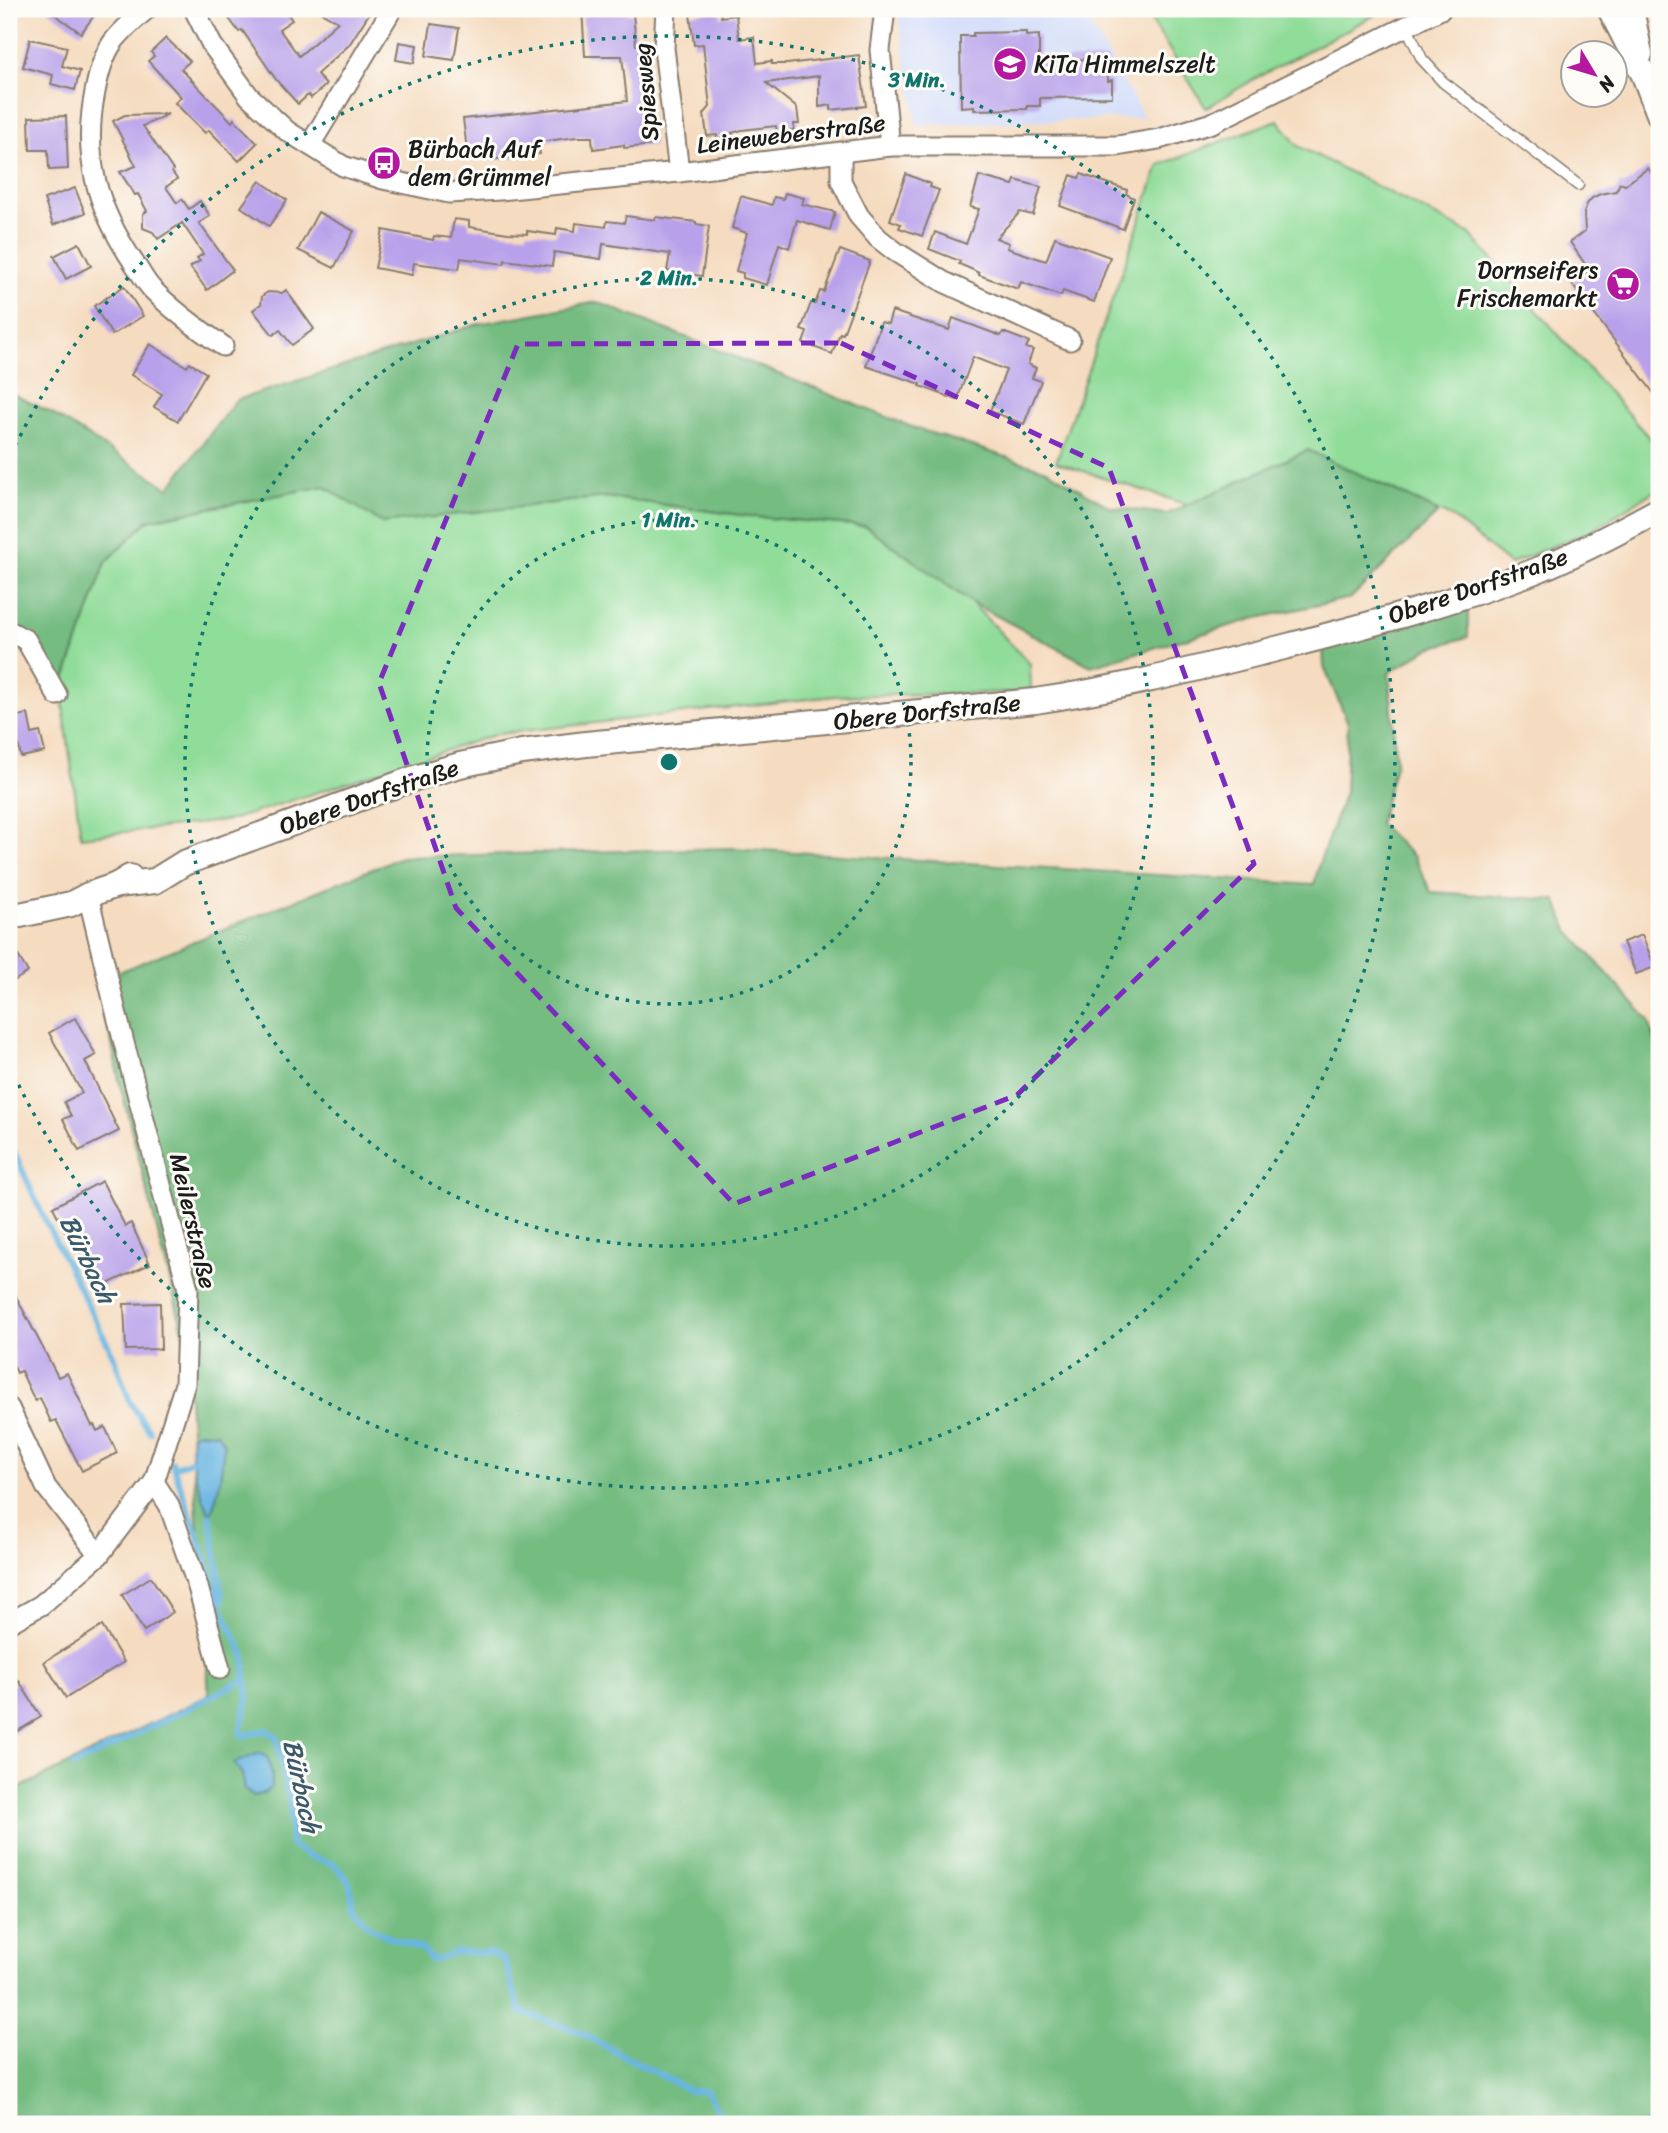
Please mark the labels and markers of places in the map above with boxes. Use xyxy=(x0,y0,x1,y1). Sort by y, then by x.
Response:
place label: KiTa Himmelszelt xyxy=(1034,43,1216,85)
school or university icon: KiTa Himmelszelt xyxy=(991,45,1029,83)
place label: Bürbach Auf dem Grümmel xyxy=(408,128,553,198)
bus stop icon: Bürbach Auf dem Grümmel xyxy=(365,144,403,182)
place label: Dornseifers Frischemarkt xyxy=(1457,249,1598,319)
supermarket icon: Dornseifers Frischemarkt xyxy=(1604,265,1642,303)
centre of rings xyxy=(657,750,681,774)

